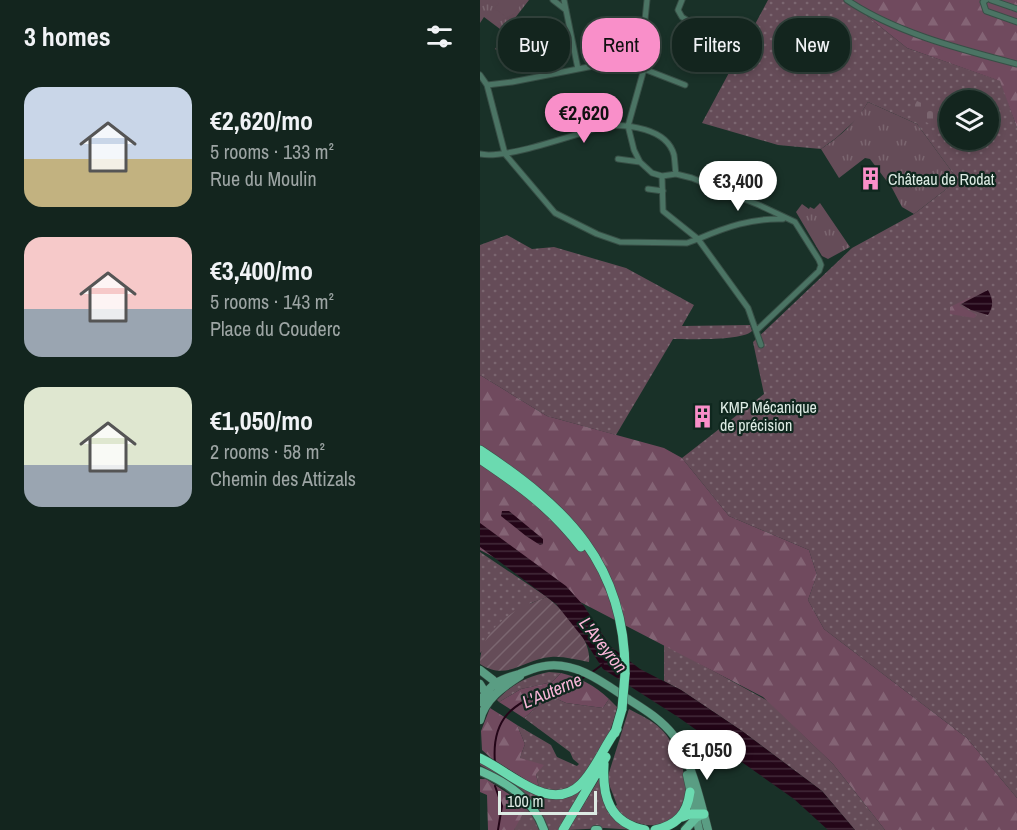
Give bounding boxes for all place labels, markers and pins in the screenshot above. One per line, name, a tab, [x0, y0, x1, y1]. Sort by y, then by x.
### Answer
pin: €2,620	[535, 93, 633, 144]
pin: €3,400	[689, 161, 787, 212]
building icon: Château de Rodat	[857, 166, 883, 192]
place label: Château de Rodat	[888, 168, 995, 190]
place label: KMP Mécanique de précision	[720, 396, 817, 436]
building icon: KMP Mécanique de précision	[689, 403, 715, 429]
pin: €1,050	[658, 730, 756, 781]

